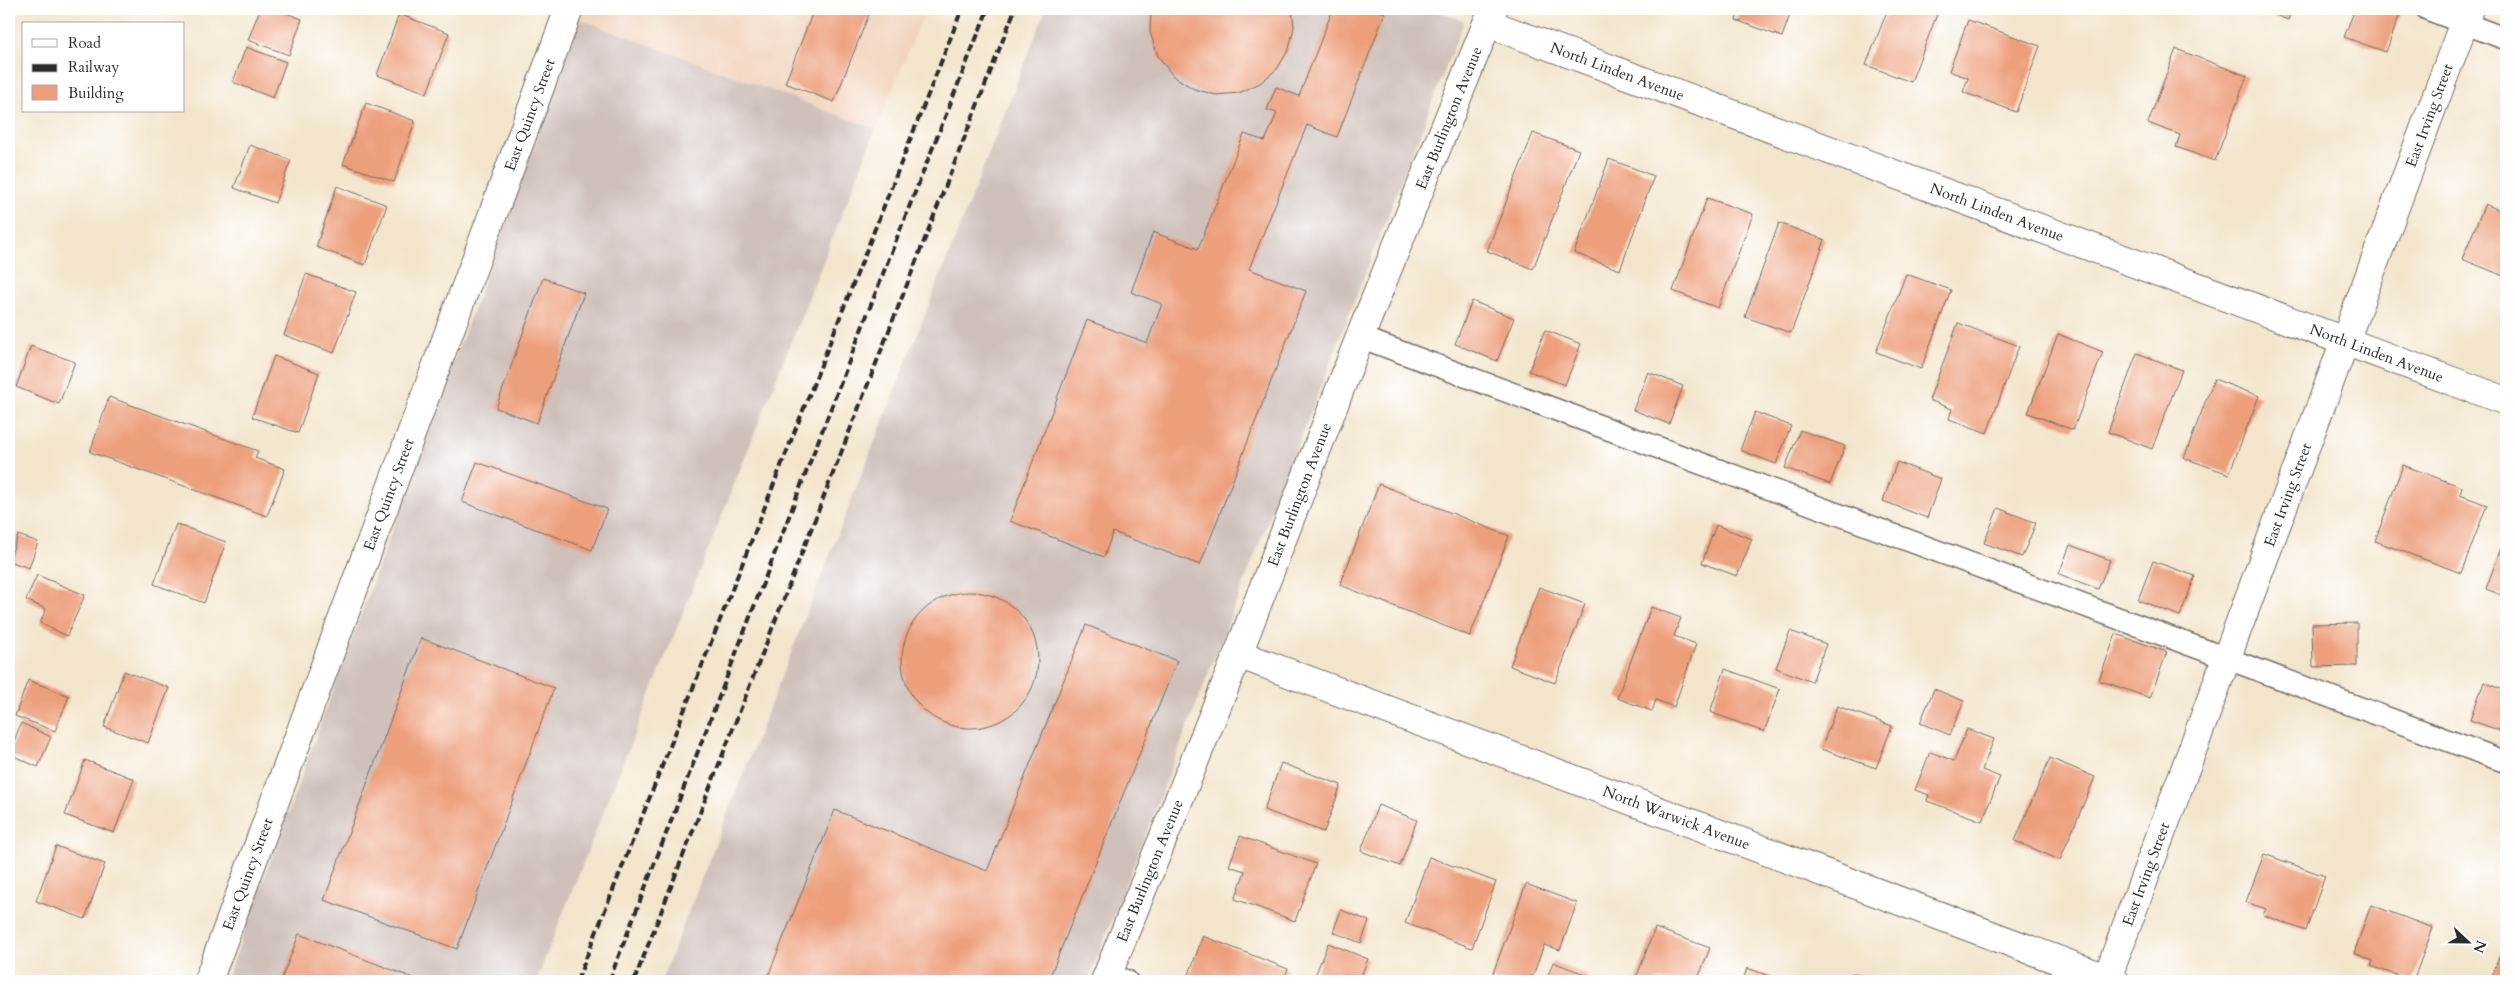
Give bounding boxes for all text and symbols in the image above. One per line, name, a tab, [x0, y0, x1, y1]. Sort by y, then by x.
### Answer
legend	[22, 22, 185, 112]
text: Road	[68, 33, 101, 53]
street label: North Linden Avenue	[1548, 37, 1687, 105]
street label: East Burlington Avenue	[1411, 43, 1487, 192]
street label: East Quincy Street	[500, 56, 560, 174]
text: Railway	[68, 57, 119, 77]
street label: East Irving Street	[2401, 61, 2458, 170]
text: Building	[68, 83, 124, 103]
street label: North Linden Avenue	[1927, 178, 2067, 246]
street label: North Linden Avenue	[2307, 319, 2447, 387]
street label: East Burlington Avenue	[1263, 419, 1336, 569]
street label: East Quincy Street	[359, 435, 419, 553]
street label: East Irving Street	[2259, 440, 2316, 549]
street label: North Warwick Avenue	[1600, 781, 1753, 854]
street label: East Burlington Avenue	[1112, 796, 1188, 945]
street label: East Quincy Street	[218, 815, 278, 933]
street label: East Irving Street	[2117, 819, 2174, 929]
north arrow	[2442, 918, 2492, 968]
text: N	[2469, 937, 2491, 956]

